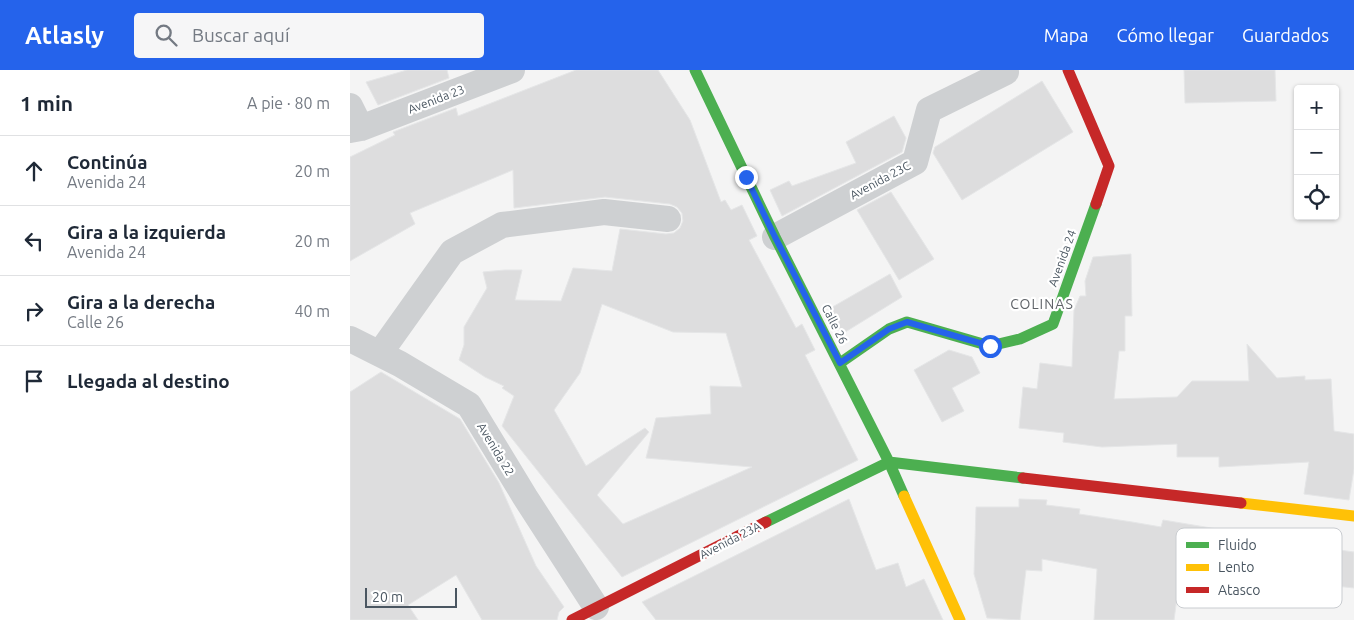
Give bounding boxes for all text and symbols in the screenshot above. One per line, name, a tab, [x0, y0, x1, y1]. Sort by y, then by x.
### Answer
search box	[134, 13, 484, 58]
icon: search	[152, 21, 180, 49]
text: Atlasly	[25, 22, 104, 49]
text: Buscar aquí	[192, 24, 290, 46]
text: Mapa	[1044, 25, 1089, 45]
text: Cómo llegar	[1117, 25, 1214, 45]
text: Guardados	[1242, 25, 1329, 45]
street label: Avenida 23	[406, 82, 466, 116]
map controls	[1294, 85, 1339, 220]
button: +	[1294, 85, 1339, 130]
text: 1 min	[20, 91, 73, 115]
text: A pie · 80 m	[247, 94, 330, 112]
button: −	[1294, 130, 1339, 175]
text: Continúa	[67, 151, 148, 173]
icon: ahead	[20, 157, 48, 185]
street label: Avenida 23C	[848, 158, 913, 201]
text: 20 m	[294, 162, 330, 180]
route end	[735, 166, 758, 189]
text: Avenida 24	[67, 173, 146, 191]
button: locate	[1294, 175, 1339, 220]
text: Gira a la izquierda	[67, 221, 226, 243]
icon: left	[20, 227, 48, 255]
street label: Avenida 24	[1046, 228, 1078, 288]
text: 20 m	[294, 232, 330, 250]
text: Avenida 24	[67, 243, 146, 261]
text: Gira a la derecha	[67, 291, 215, 313]
district label: COLINAS	[1010, 296, 1074, 312]
icon: right	[20, 297, 48, 325]
text: 40 m	[294, 302, 330, 320]
street label: Calle 26	[820, 302, 851, 346]
text: Calle 26	[67, 313, 124, 331]
route start	[979, 335, 1002, 358]
icon: arrive	[20, 367, 48, 395]
text: Llegada al destino	[67, 370, 230, 392]
street label: Avenida 22	[475, 420, 517, 478]
street label: Avenida 23A	[697, 519, 763, 561]
legend	[1176, 528, 1342, 608]
text: Fluido	[1218, 537, 1257, 553]
text: Lento	[1218, 559, 1255, 575]
text: Atasco	[1218, 582, 1261, 598]
scale bar	[365, 585, 458, 608]
text: 20 m	[372, 589, 403, 605]

